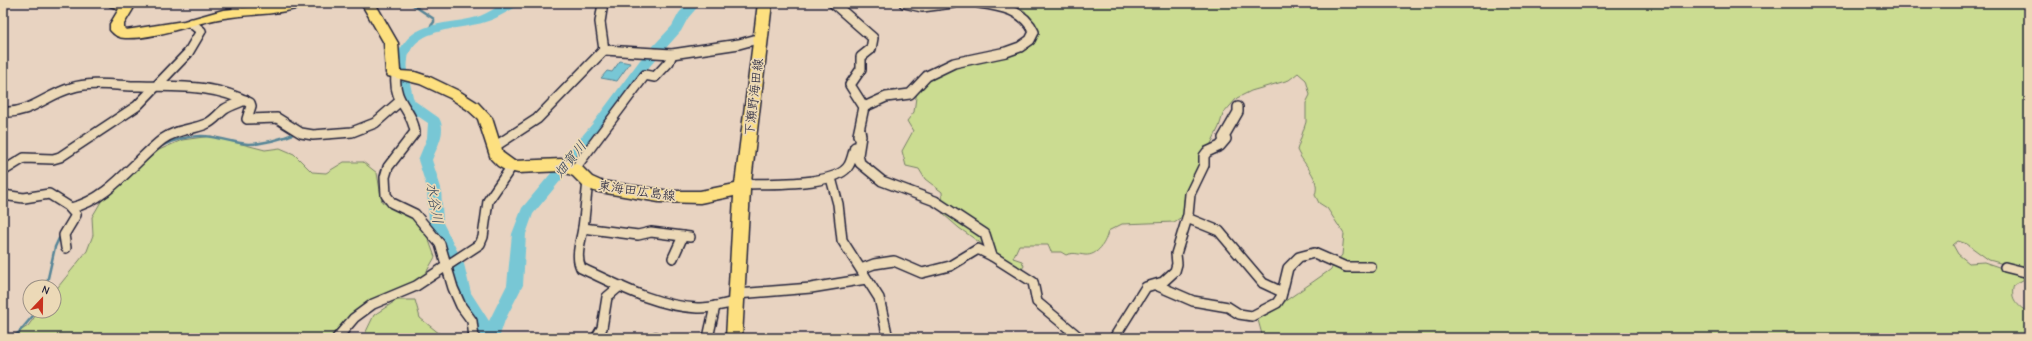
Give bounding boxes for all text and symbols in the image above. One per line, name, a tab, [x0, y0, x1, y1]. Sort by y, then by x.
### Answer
street label: 下瀬野海田線	[741, 56, 766, 137]
water label: 畑賀川	[551, 138, 590, 181]
street label: 東海田広島線	[597, 178, 678, 203]
water label: 水谷川	[422, 181, 447, 225]
north arrow	[22, 279, 62, 319]
text: N	[40, 283, 51, 298]

